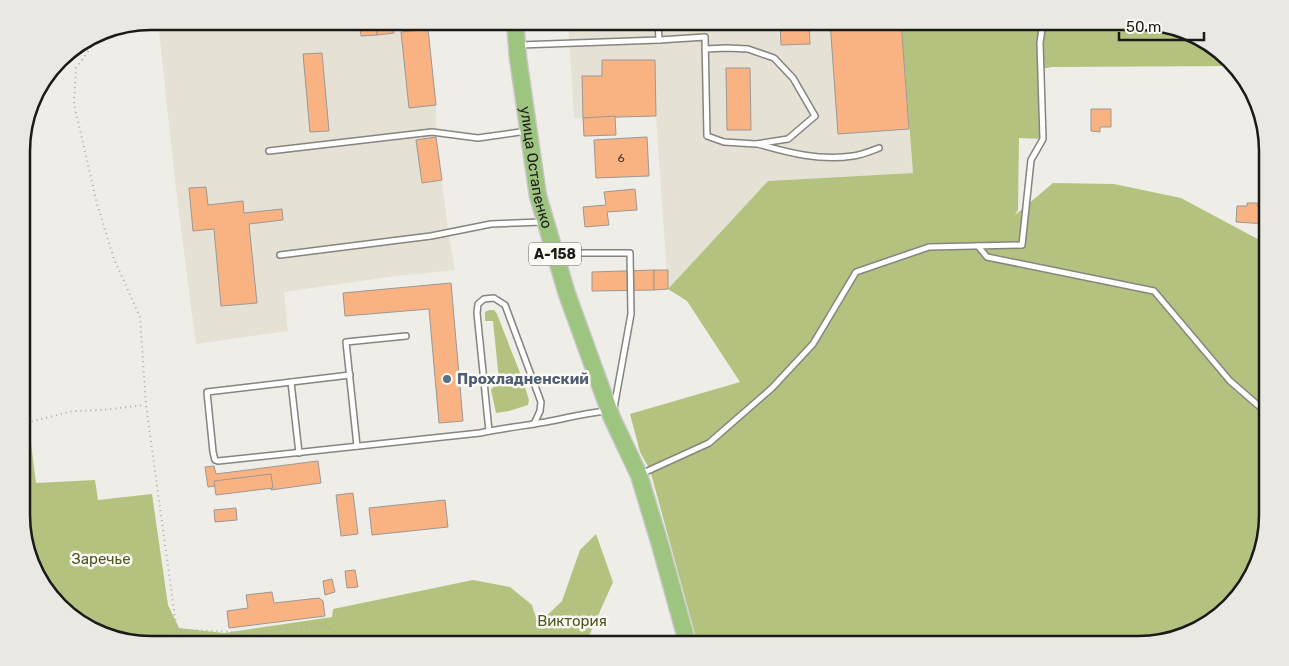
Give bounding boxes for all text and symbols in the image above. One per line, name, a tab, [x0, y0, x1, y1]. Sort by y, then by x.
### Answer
scale bar	[1119, 10, 1204, 42]
text: 50 m	[1126, 18, 1161, 36]
street label: улица Остапенко	[516, 105, 556, 231]
house number: 6	[617, 151, 625, 165]
road number: А-158	[529, 242, 581, 266]
place label: Прохладненский	[457, 370, 589, 388]
marker: Прохладненский	[441, 373, 453, 385]
park label: Заречье	[71, 550, 131, 568]
park label: Виктория	[537, 612, 607, 630]

